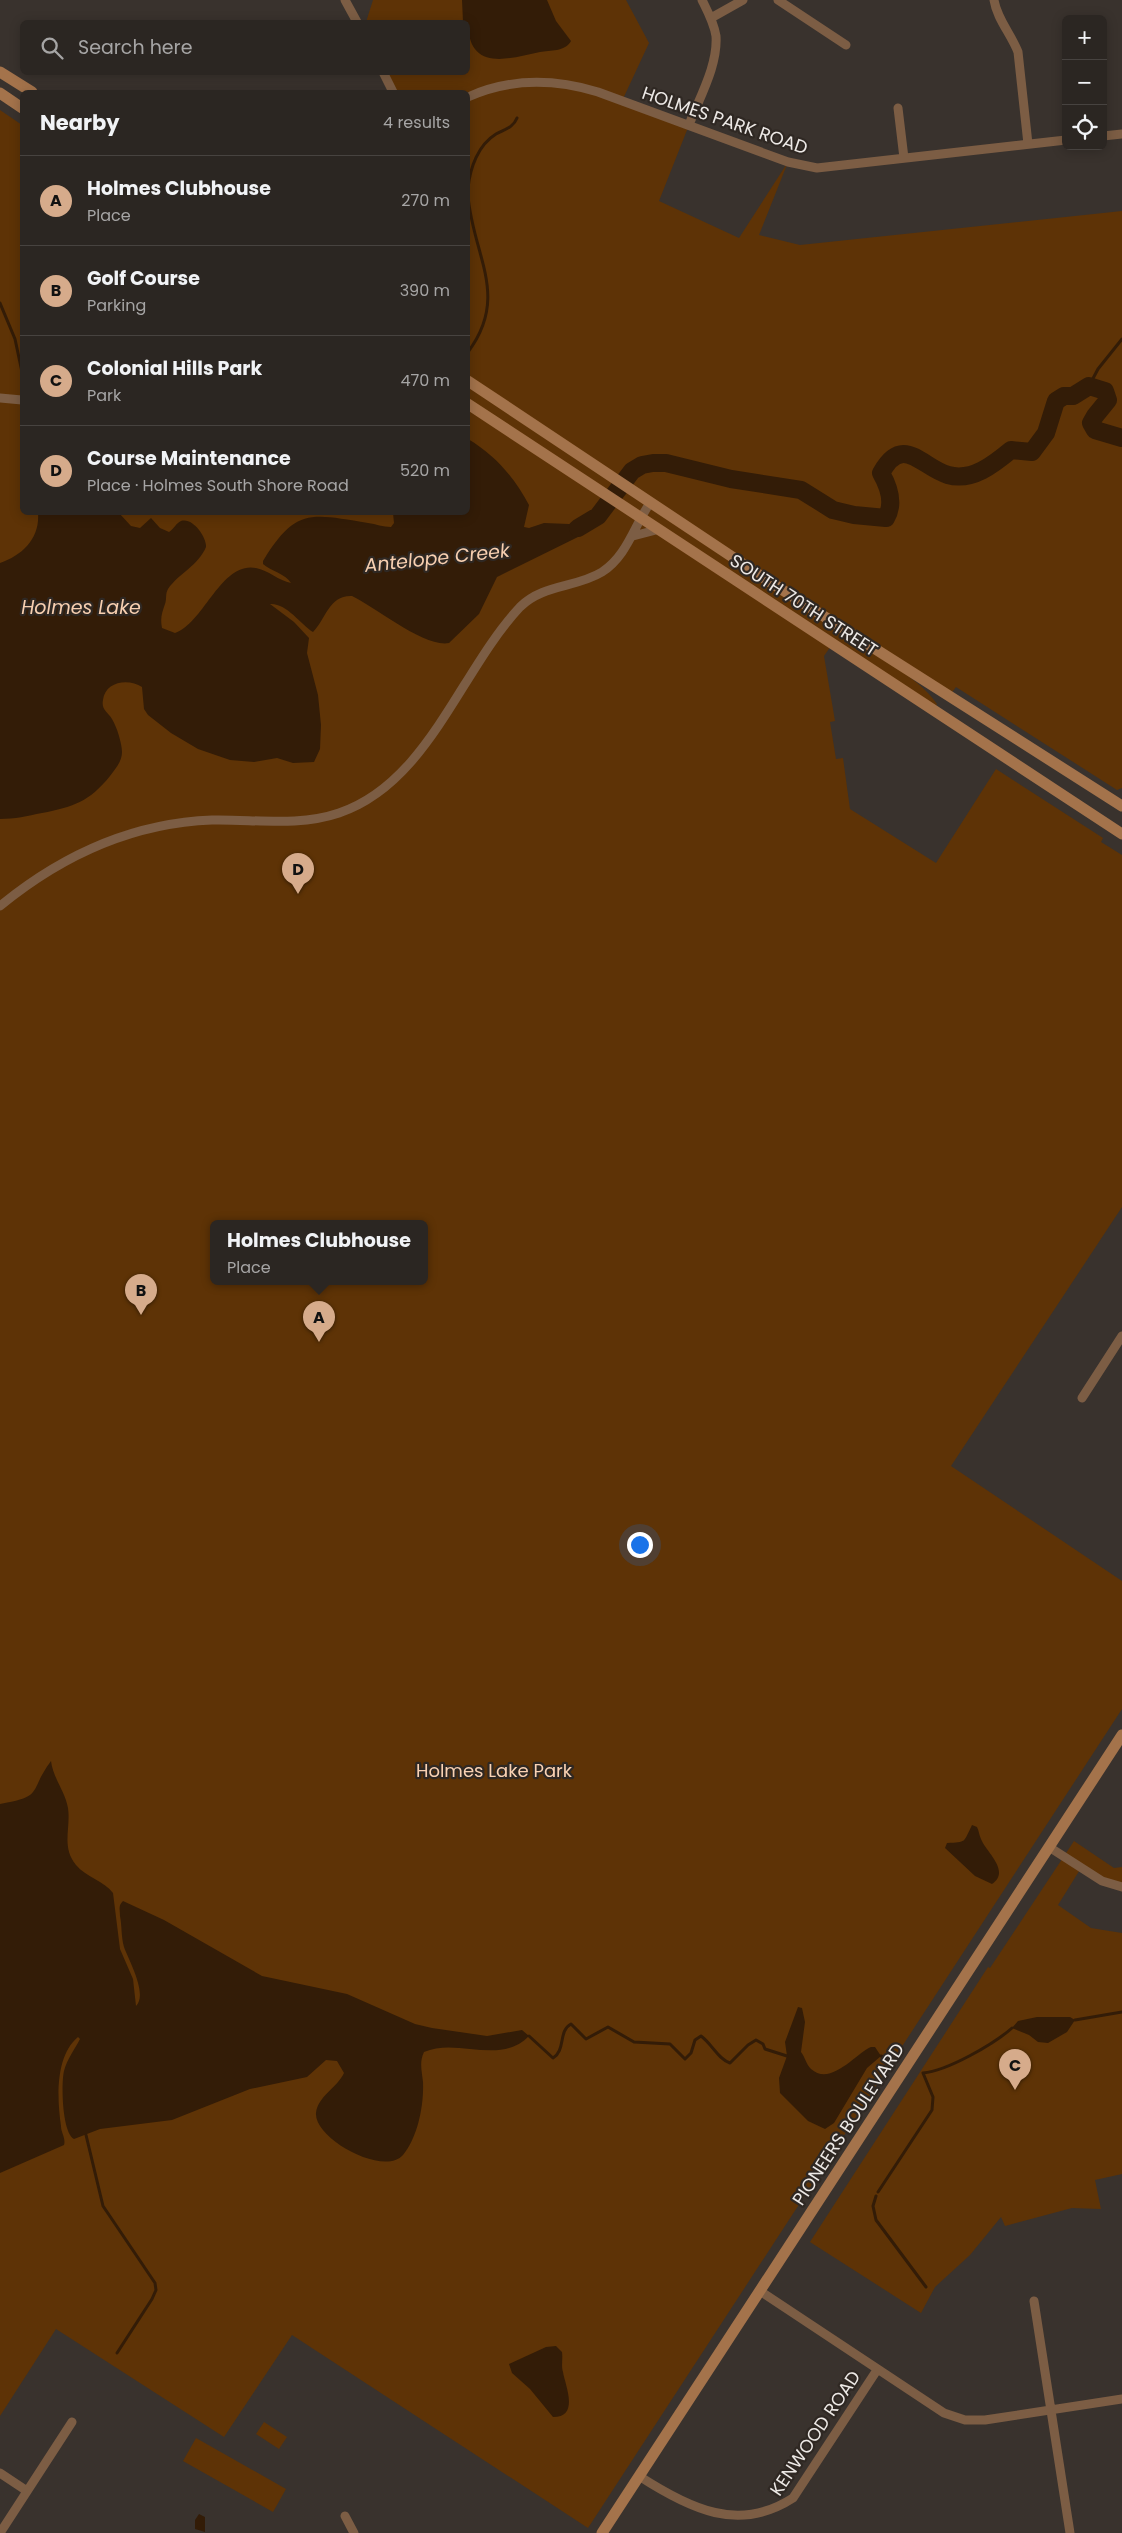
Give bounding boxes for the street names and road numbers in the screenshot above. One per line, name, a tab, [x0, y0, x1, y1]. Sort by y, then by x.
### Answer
street label: HOLMES PARK ROAD	[639, 80, 811, 160]
street label: SOUTH 70TH STREET	[725, 548, 883, 662]
street label: PIONEERS BOULEVARD	[786, 2038, 910, 2210]
street label: KENWOOD ROAD	[764, 2365, 866, 2501]

